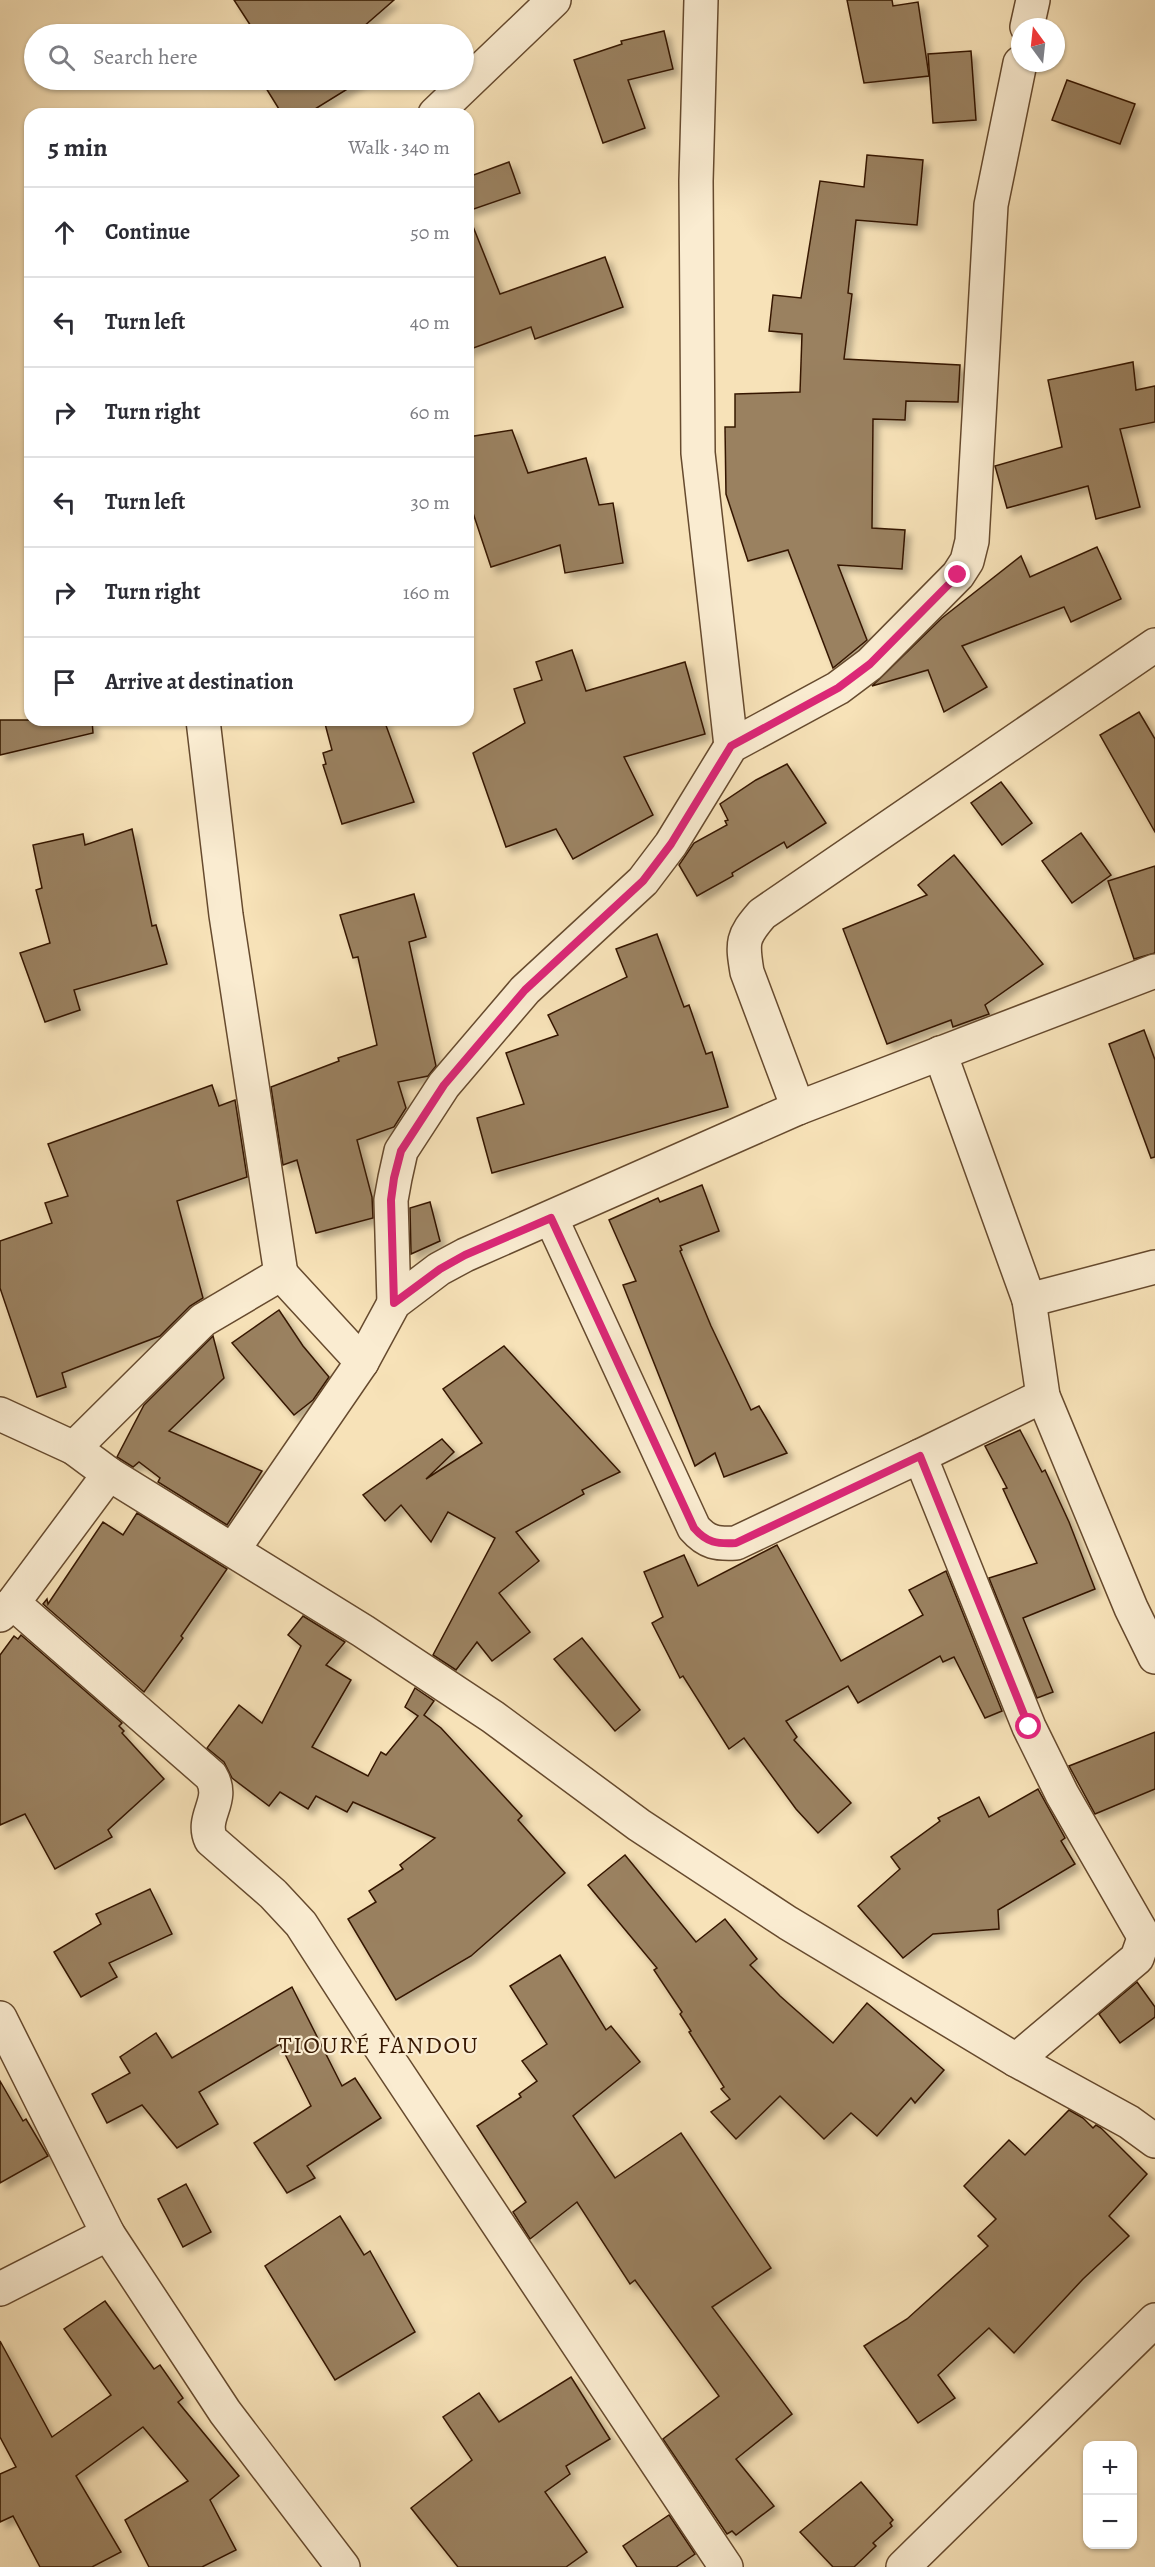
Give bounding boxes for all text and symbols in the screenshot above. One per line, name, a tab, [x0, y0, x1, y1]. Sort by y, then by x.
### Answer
north arrow	[1011, 18, 1065, 72]
search box	[24, 24, 474, 90]
icon: search	[45, 41, 78, 74]
text: Search here	[93, 42, 198, 72]
text: 5 min	[48, 130, 108, 165]
text: Walk · 340 m	[348, 134, 450, 161]
icon: ahead	[48, 216, 81, 249]
text: Continue	[105, 217, 190, 247]
text: 50 m	[410, 219, 450, 246]
icon: left	[48, 306, 81, 339]
text: Turn left	[105, 307, 185, 337]
text: 40 m	[410, 309, 450, 336]
icon: right	[48, 396, 81, 429]
text: Turn right	[105, 397, 201, 427]
text: 60 m	[410, 399, 450, 426]
icon: left	[48, 486, 81, 519]
text: Turn left	[105, 487, 185, 517]
text: 30 m	[410, 489, 450, 516]
route end	[944, 561, 970, 587]
icon: right	[48, 576, 81, 609]
text: Turn right	[105, 577, 201, 607]
text: 160 m	[403, 579, 450, 606]
icon: arrive	[48, 666, 81, 699]
text: Arrive at destination	[105, 667, 294, 697]
route start	[1015, 1713, 1041, 1739]
district label: TIOURÉ FANDOU	[279, 2029, 479, 2061]
map controls	[1083, 2441, 1137, 2549]
button: +	[1083, 2441, 1137, 2495]
button: −	[1083, 2495, 1137, 2549]

